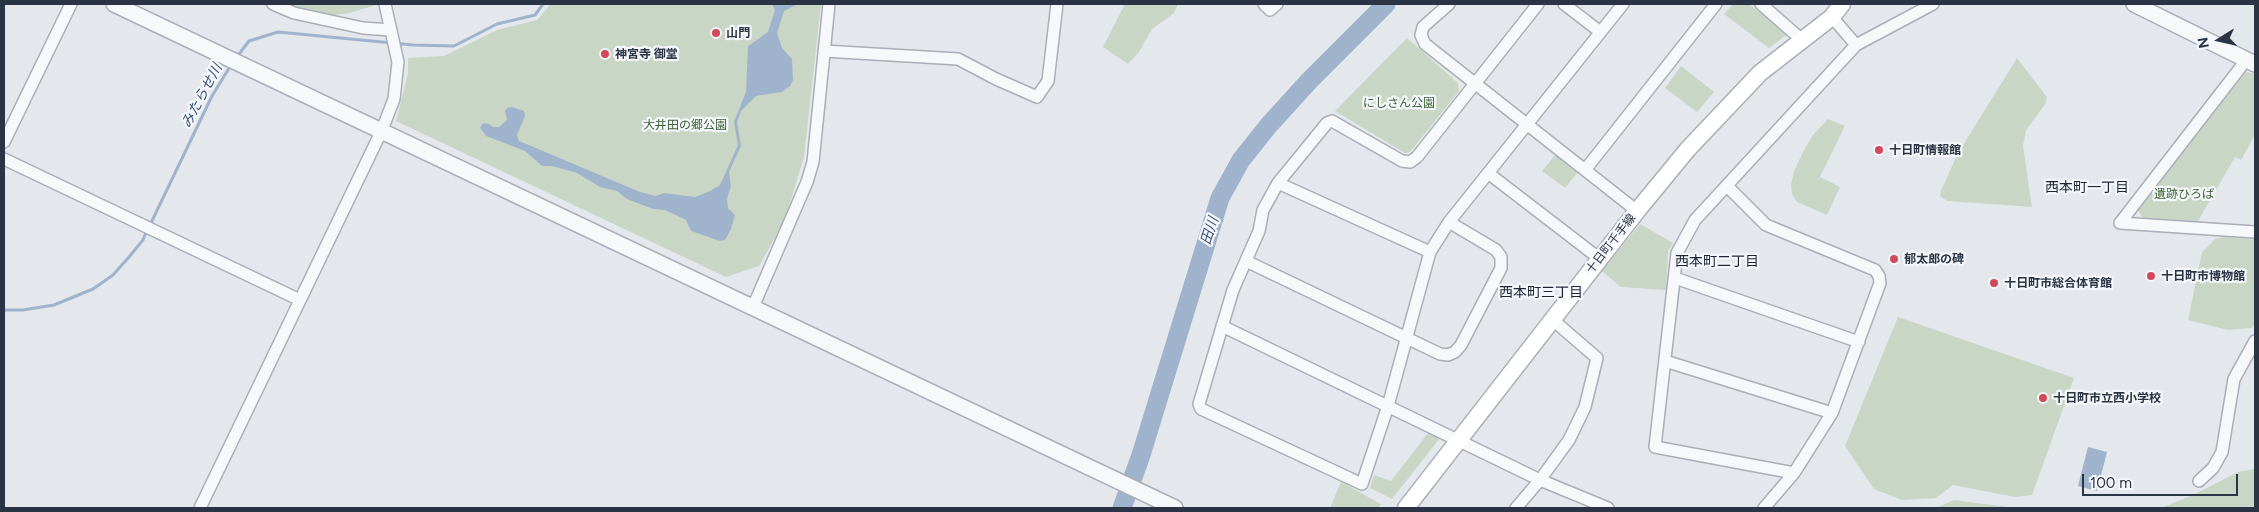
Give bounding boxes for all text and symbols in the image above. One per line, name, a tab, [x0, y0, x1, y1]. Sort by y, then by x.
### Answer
north arrow	[2194, 15, 2244, 65]
place label: 山門	[726, 26, 750, 40]
marker: 山門	[710, 27, 722, 39]
text: N	[2194, 36, 2213, 50]
place label: 神宮寺 御堂	[615, 47, 678, 61]
marker: 神宮寺 御堂	[599, 48, 611, 60]
water label: みたらせ川	[178, 61, 226, 131]
park label: にしさん公園	[1363, 96, 1435, 110]
park label: 大井田の郷公園	[643, 118, 727, 132]
place label: 十日町情報館	[1889, 143, 1961, 157]
marker: 十日町情報館	[1873, 144, 1885, 156]
district label: 西本町一丁目	[2045, 180, 2129, 196]
park label: 遺跡ひろば	[2154, 187, 2214, 201]
street label: 十日町千手線	[1583, 211, 1639, 277]
water label: 田川	[1198, 215, 1222, 247]
place label: 郁太郎の碑	[1904, 252, 1964, 266]
marker: 郁太郎の碑	[1888, 253, 1900, 265]
district label: 西本町二丁目	[1675, 254, 1759, 270]
place label: 十日町市博物館	[2161, 269, 2245, 283]
marker: 十日町市博物館	[2145, 270, 2157, 282]
place label: 十日町市総合体育館	[2004, 276, 2112, 290]
marker: 十日町市総合体育館	[1988, 277, 2000, 289]
district label: 西本町三丁目	[1499, 285, 1583, 301]
place label: 十日町市立西小学校	[2053, 391, 2161, 405]
marker: 十日町市立西小学校	[2037, 392, 2049, 404]
scale bar	[2084, 464, 2240, 496]
text: 100 m	[2090, 474, 2132, 492]

